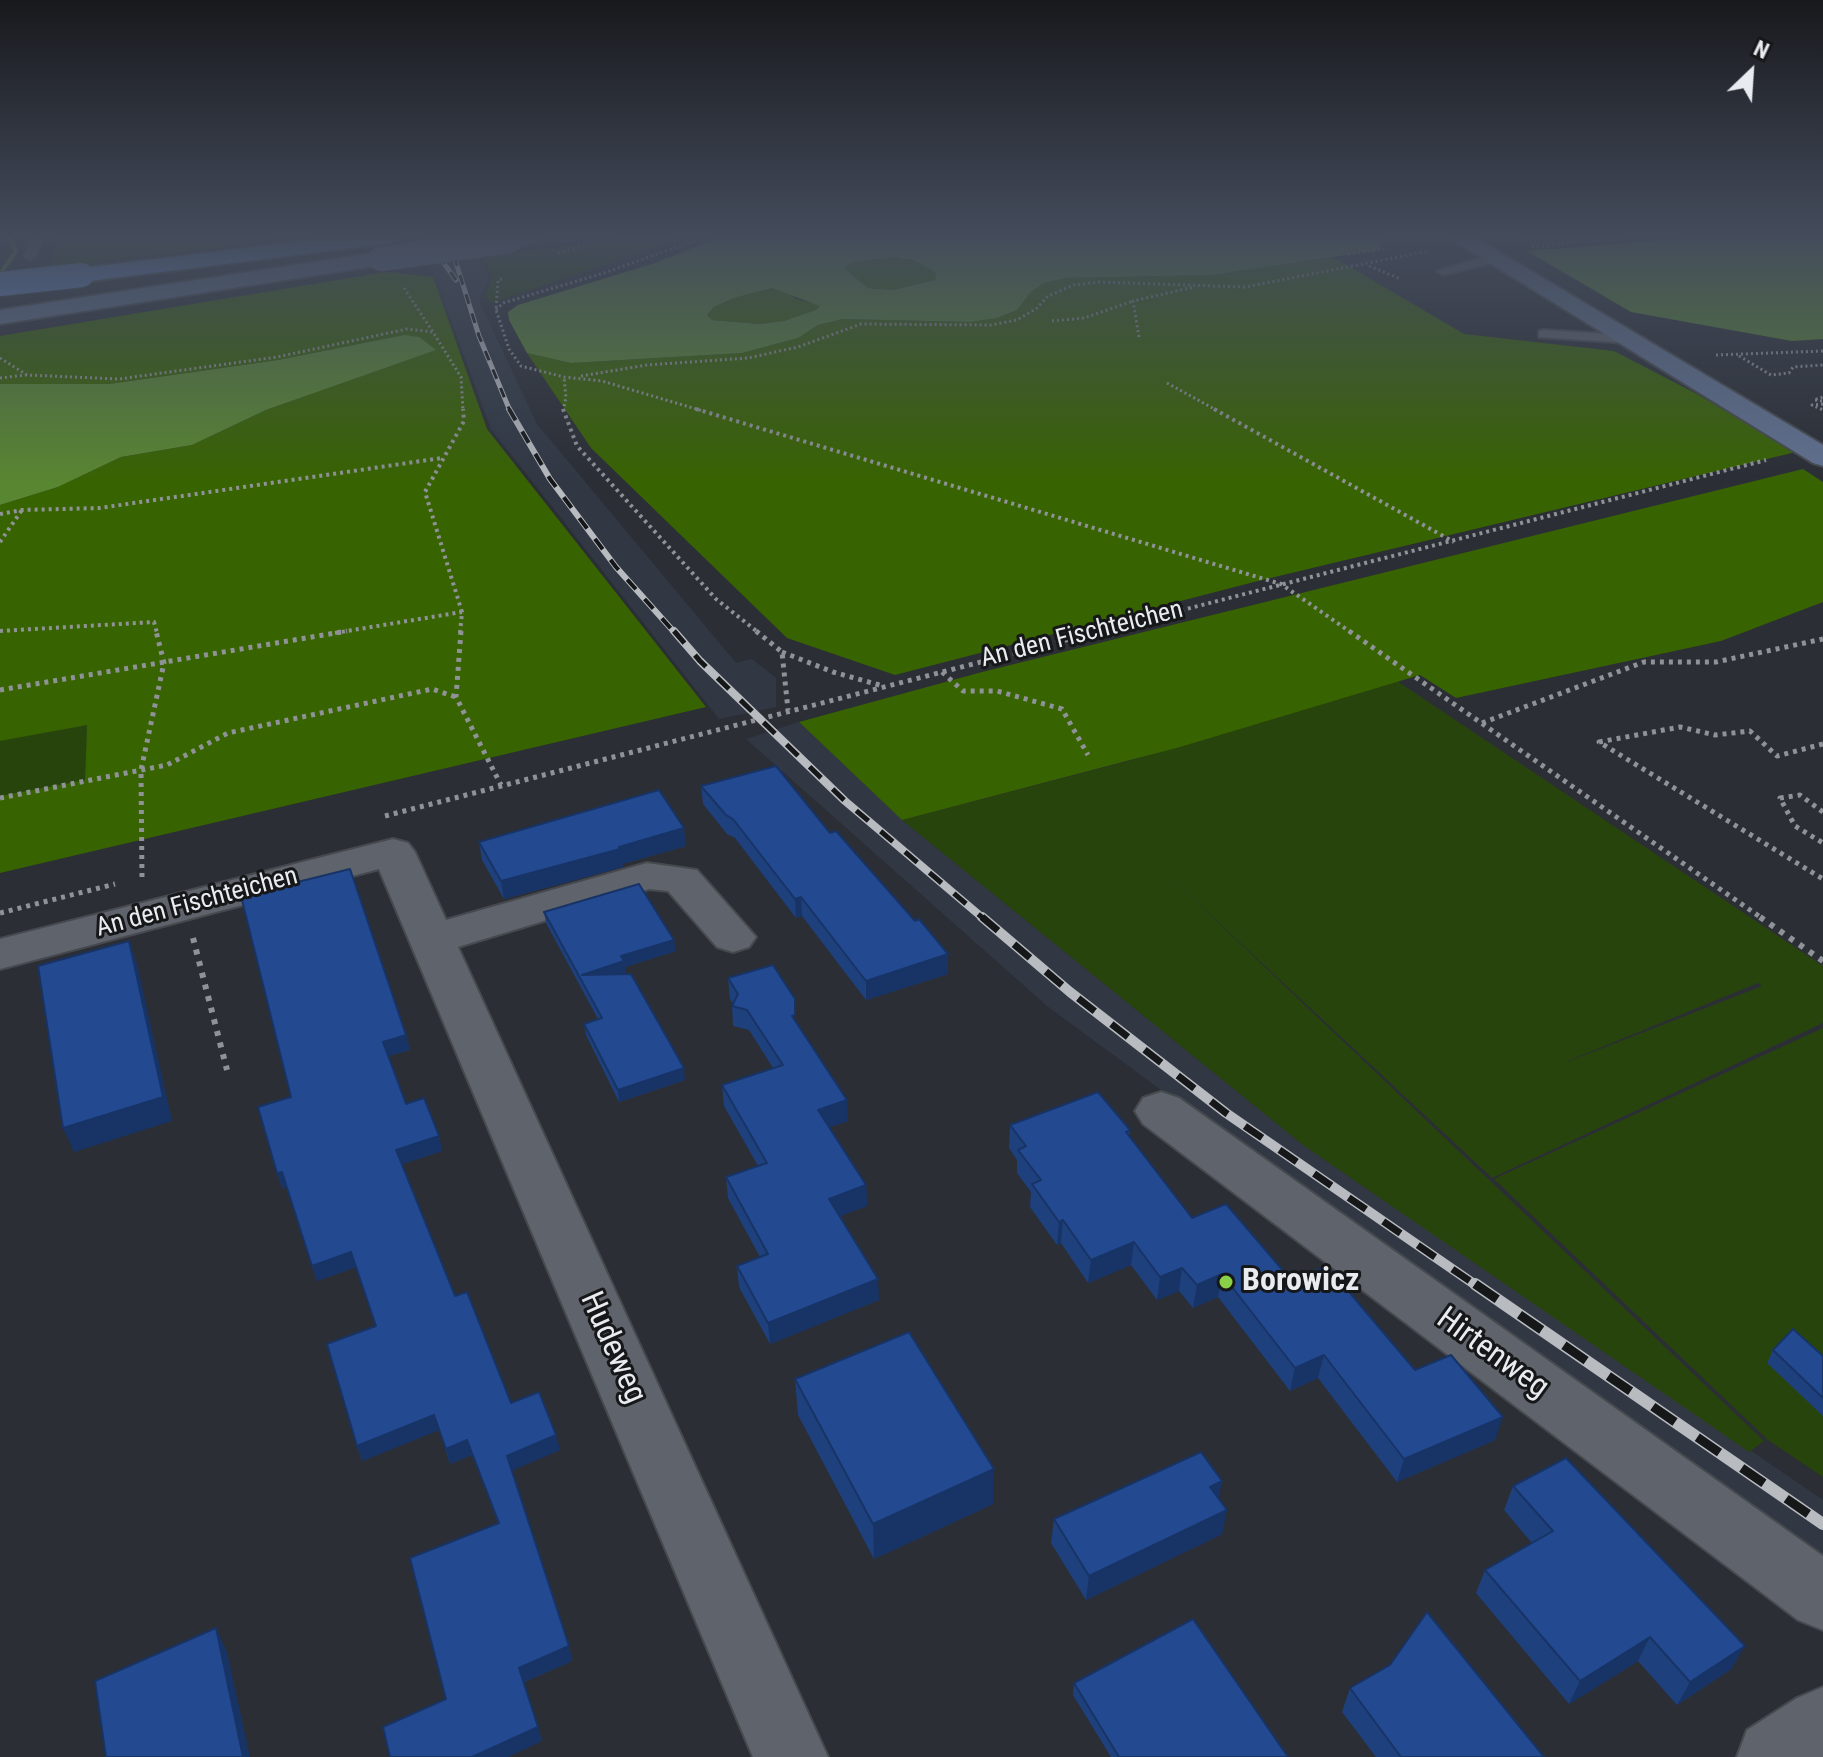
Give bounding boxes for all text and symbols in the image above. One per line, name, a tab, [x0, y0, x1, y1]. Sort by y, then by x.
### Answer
north arrow	[1711, 32, 1791, 112]
text: N	[1750, 36, 1773, 64]
street label: An den Fischteichen	[978, 595, 1186, 675]
street label: An den Fischteichen	[93, 861, 301, 945]
place label: Borowicz	[1242, 1263, 1359, 1301]
marker: Borowicz	[1217, 1273, 1235, 1291]
street label: Hudeweg	[571, 1286, 653, 1410]
street label: Hirtenweg	[1428, 1300, 1556, 1408]

